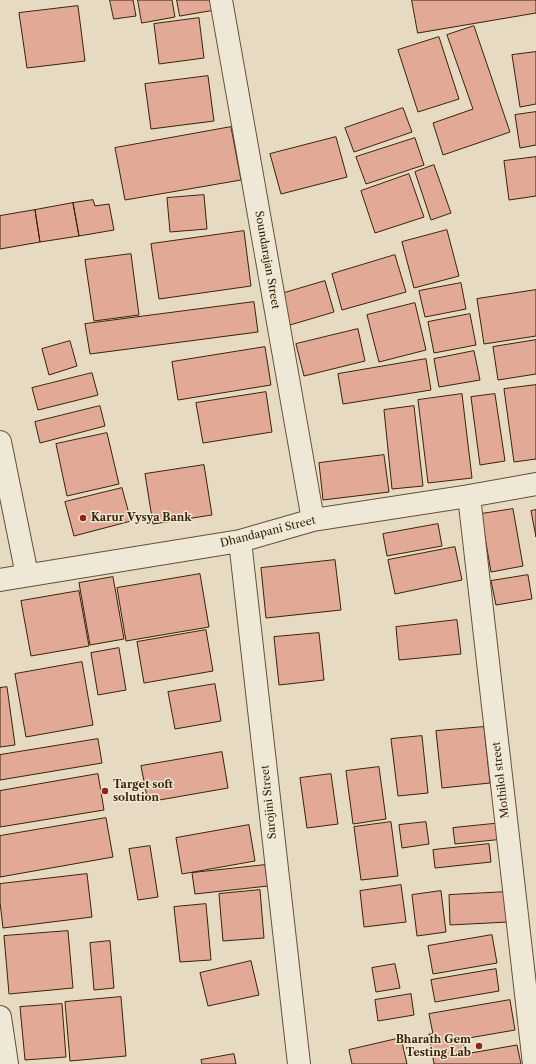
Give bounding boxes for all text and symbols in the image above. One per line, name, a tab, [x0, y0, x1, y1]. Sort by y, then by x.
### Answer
street label: Soundarajan Street	[252, 210, 282, 310]
place label: Karur Vysya Bank	[91, 511, 192, 525]
marker: Karur Vysya Bank	[78, 513, 88, 523]
street label: Dhandapani Street	[219, 514, 317, 550]
street label: Mothilol street	[490, 741, 512, 819]
street label: Sarojini Street	[259, 764, 279, 840]
place label: Target soft solution	[113, 778, 173, 804]
marker: Target soft solution	[100, 786, 110, 796]
place label: Bharath Gem Testing Lab	[396, 1033, 471, 1059]
marker: Bharath Gem Testing Lab	[474, 1041, 484, 1051]

